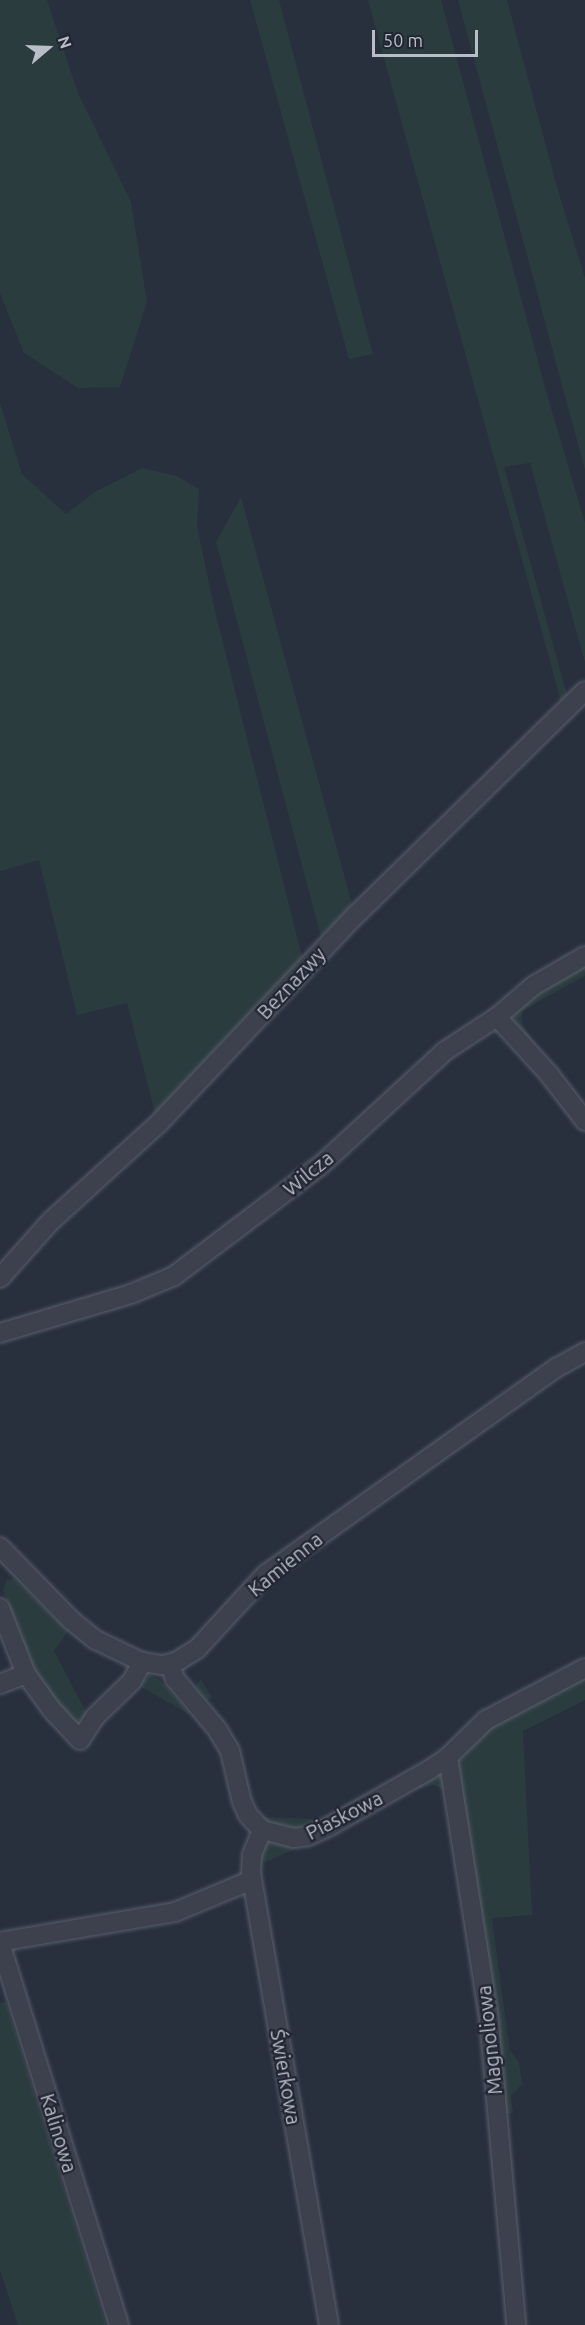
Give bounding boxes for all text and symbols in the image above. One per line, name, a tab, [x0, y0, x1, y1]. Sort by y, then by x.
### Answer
north arrow	[18, 18, 78, 78]
scale bar	[375, 18, 482, 56]
text: 50 m	[383, 30, 423, 50]
text: N	[55, 34, 75, 51]
street label: Beznazwy	[252, 942, 330, 1024]
street label: Wilcza	[278, 1146, 338, 1200]
street label: Kamienna	[243, 1527, 327, 1601]
street label: Piaskowa	[302, 1785, 386, 1845]
street label: Magnoliowa	[471, 1984, 507, 2096]
street label: Świerkowa	[266, 2027, 306, 2127]
street label: Kalinowa	[36, 2091, 82, 2175]

